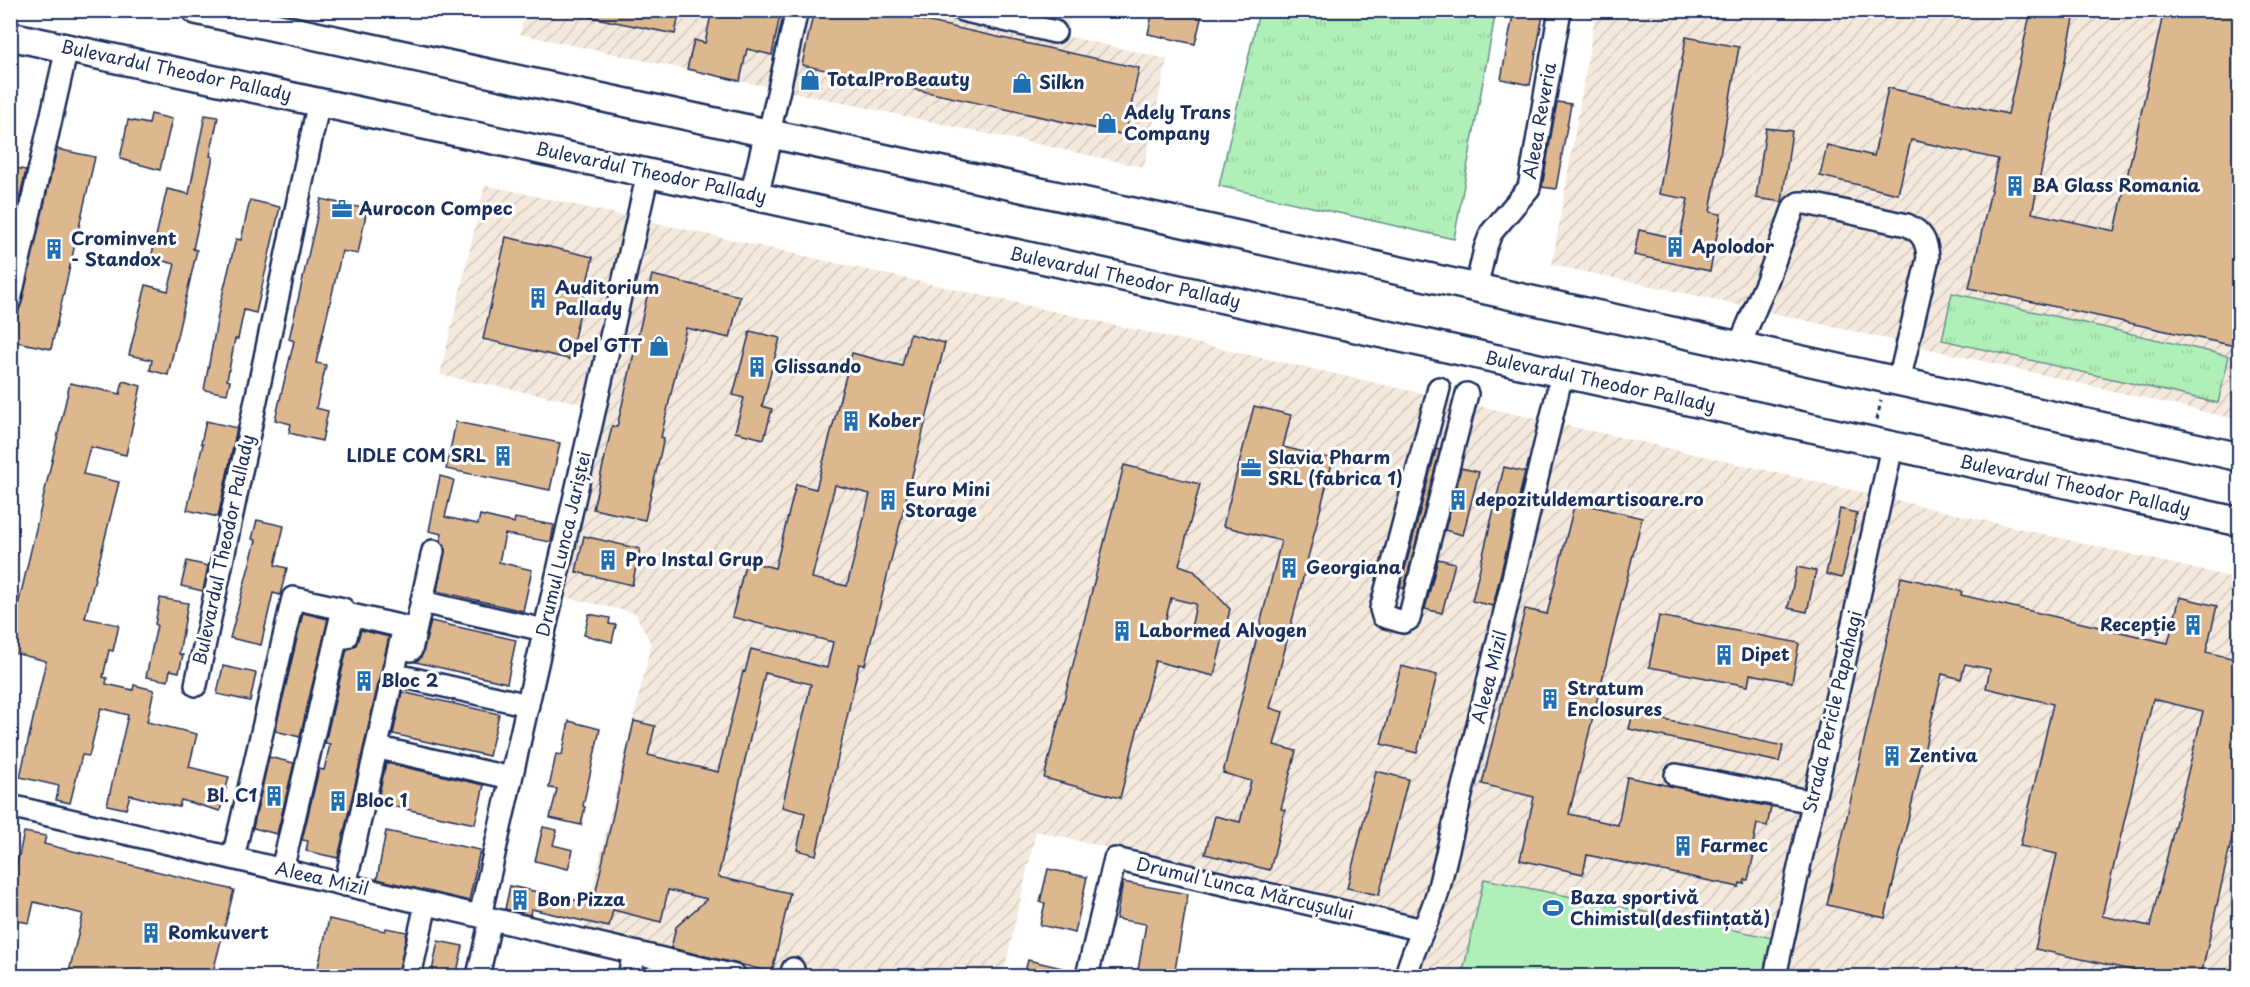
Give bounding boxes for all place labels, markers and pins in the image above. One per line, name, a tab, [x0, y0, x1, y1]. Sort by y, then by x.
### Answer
place label: TotalProBeauty	[827, 65, 970, 92]
shop icon: TotalProBeauty	[798, 68, 822, 92]
place label: Silkn	[1039, 68, 1084, 95]
shop icon: Silkn	[1010, 71, 1034, 95]
place label: Adely Trans Company	[1123, 98, 1231, 146]
shop icon: Adely Trans Company	[1095, 111, 1119, 135]
place label: BA Glass Romania	[2032, 171, 2201, 198]
building icon: BA Glass Romania	[2003, 174, 2027, 198]
place label: Aurocon Compec	[358, 194, 513, 221]
office icon: Aurocon Compec	[330, 197, 354, 221]
place label: Crominvent - Standox	[71, 224, 177, 272]
place label: Apolodor	[1691, 232, 1775, 259]
building icon: Apolodor	[1663, 235, 1687, 259]
building icon: Crominvent - Standox	[42, 237, 66, 261]
place label: Auditorium Pallady	[555, 273, 659, 321]
building icon: Auditorium Pallady	[526, 286, 550, 310]
place label: Opel GTT	[558, 331, 642, 358]
shop icon: Opel GTT	[647, 334, 671, 358]
place label: Glissando	[774, 352, 861, 379]
building icon: Glissando	[745, 355, 769, 379]
place label: Kober	[868, 406, 922, 433]
building icon: Kober	[839, 409, 863, 433]
place label: LIDLE COM SRL	[347, 441, 486, 468]
place label: Slavia Pharm SRL (fabrica 1)	[1268, 443, 1403, 491]
building icon: LIDLE COM SRL	[491, 444, 515, 468]
office icon: Slavia Pharm SRL (fabrica 1)	[1239, 456, 1263, 480]
place label: Euro Mini Storage	[905, 475, 990, 523]
place label: depozituldemartisoare.ro	[1475, 485, 1704, 512]
building icon: Euro Mini Storage	[876, 488, 900, 512]
building icon: depozituldemartisoare.ro	[1446, 488, 1470, 512]
place label: Pro Instal Grup	[625, 545, 764, 572]
building icon: Pro Instal Grup	[596, 548, 620, 572]
place label: Georgiana	[1306, 553, 1402, 580]
building icon: Georgiana	[1277, 556, 1301, 580]
place label: Recepţie	[2100, 610, 2176, 637]
building icon: Recepţie	[2181, 613, 2205, 637]
place label: Labormed Alvogen	[1139, 616, 1307, 643]
building icon: Labormed Alvogen	[1110, 619, 1134, 643]
place label: Dipet	[1741, 640, 1790, 667]
building icon: Dipet	[1712, 643, 1736, 667]
place label: Bloc 2	[381, 666, 439, 693]
building icon: Bloc 2	[352, 669, 376, 693]
place label: Stratum Enclosures	[1567, 674, 1663, 722]
building icon: Stratum Enclosures	[1538, 687, 1562, 711]
place label: Zentiva	[1909, 741, 1978, 768]
building icon: Zentiva	[1880, 744, 1904, 768]
place label: Bl. C1	[206, 781, 257, 808]
building icon: Bl. C1	[262, 784, 286, 808]
place label: Bloc 1	[355, 786, 408, 813]
building icon: Bloc 1	[326, 789, 350, 813]
place label: Farmec	[1700, 831, 1769, 858]
building icon: Farmec	[1671, 834, 1695, 858]
place label: Baza sportivă Chimistul(desființată)	[1570, 883, 1770, 931]
place label: Bon Pizza	[537, 885, 625, 912]
building icon: Bon Pizza	[508, 888, 532, 912]
sports icon: Baza sportivă Chimistul(desființată)	[1541, 896, 1565, 920]
place label: Romkuvert	[168, 918, 269, 945]
building icon: Romkuvert	[139, 921, 163, 945]

